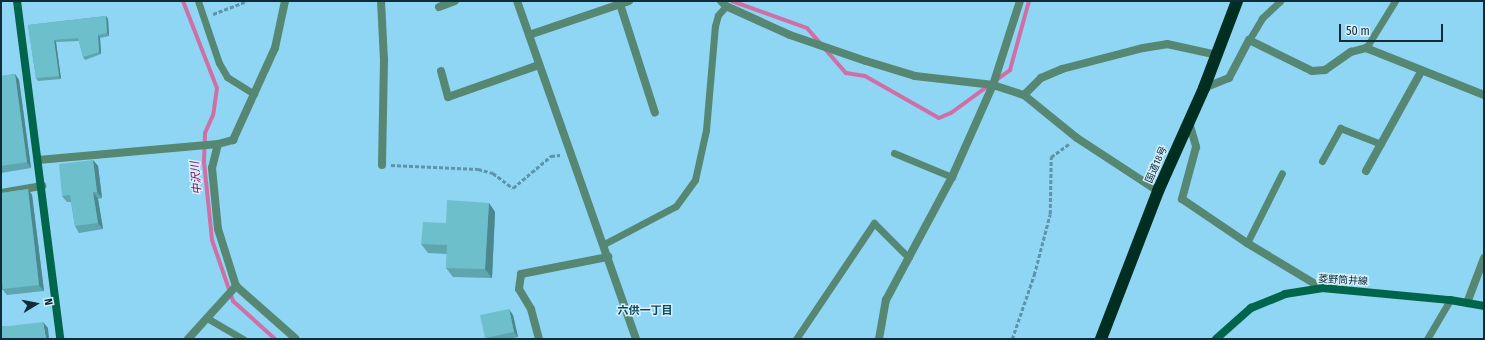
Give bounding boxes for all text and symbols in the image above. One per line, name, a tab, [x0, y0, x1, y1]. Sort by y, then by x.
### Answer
scale bar	[1341, 16, 1445, 42]
text: 50 m	[1346, 24, 1370, 38]
street label: 国道18号	[1144, 145, 1170, 185]
water label: 中沢川	[189, 161, 205, 195]
street label: 菱野筒井線	[1318, 274, 1368, 288]
north arrow	[16, 284, 56, 324]
text: N	[41, 297, 55, 306]
district label: 六供一丁目	[618, 304, 672, 318]

